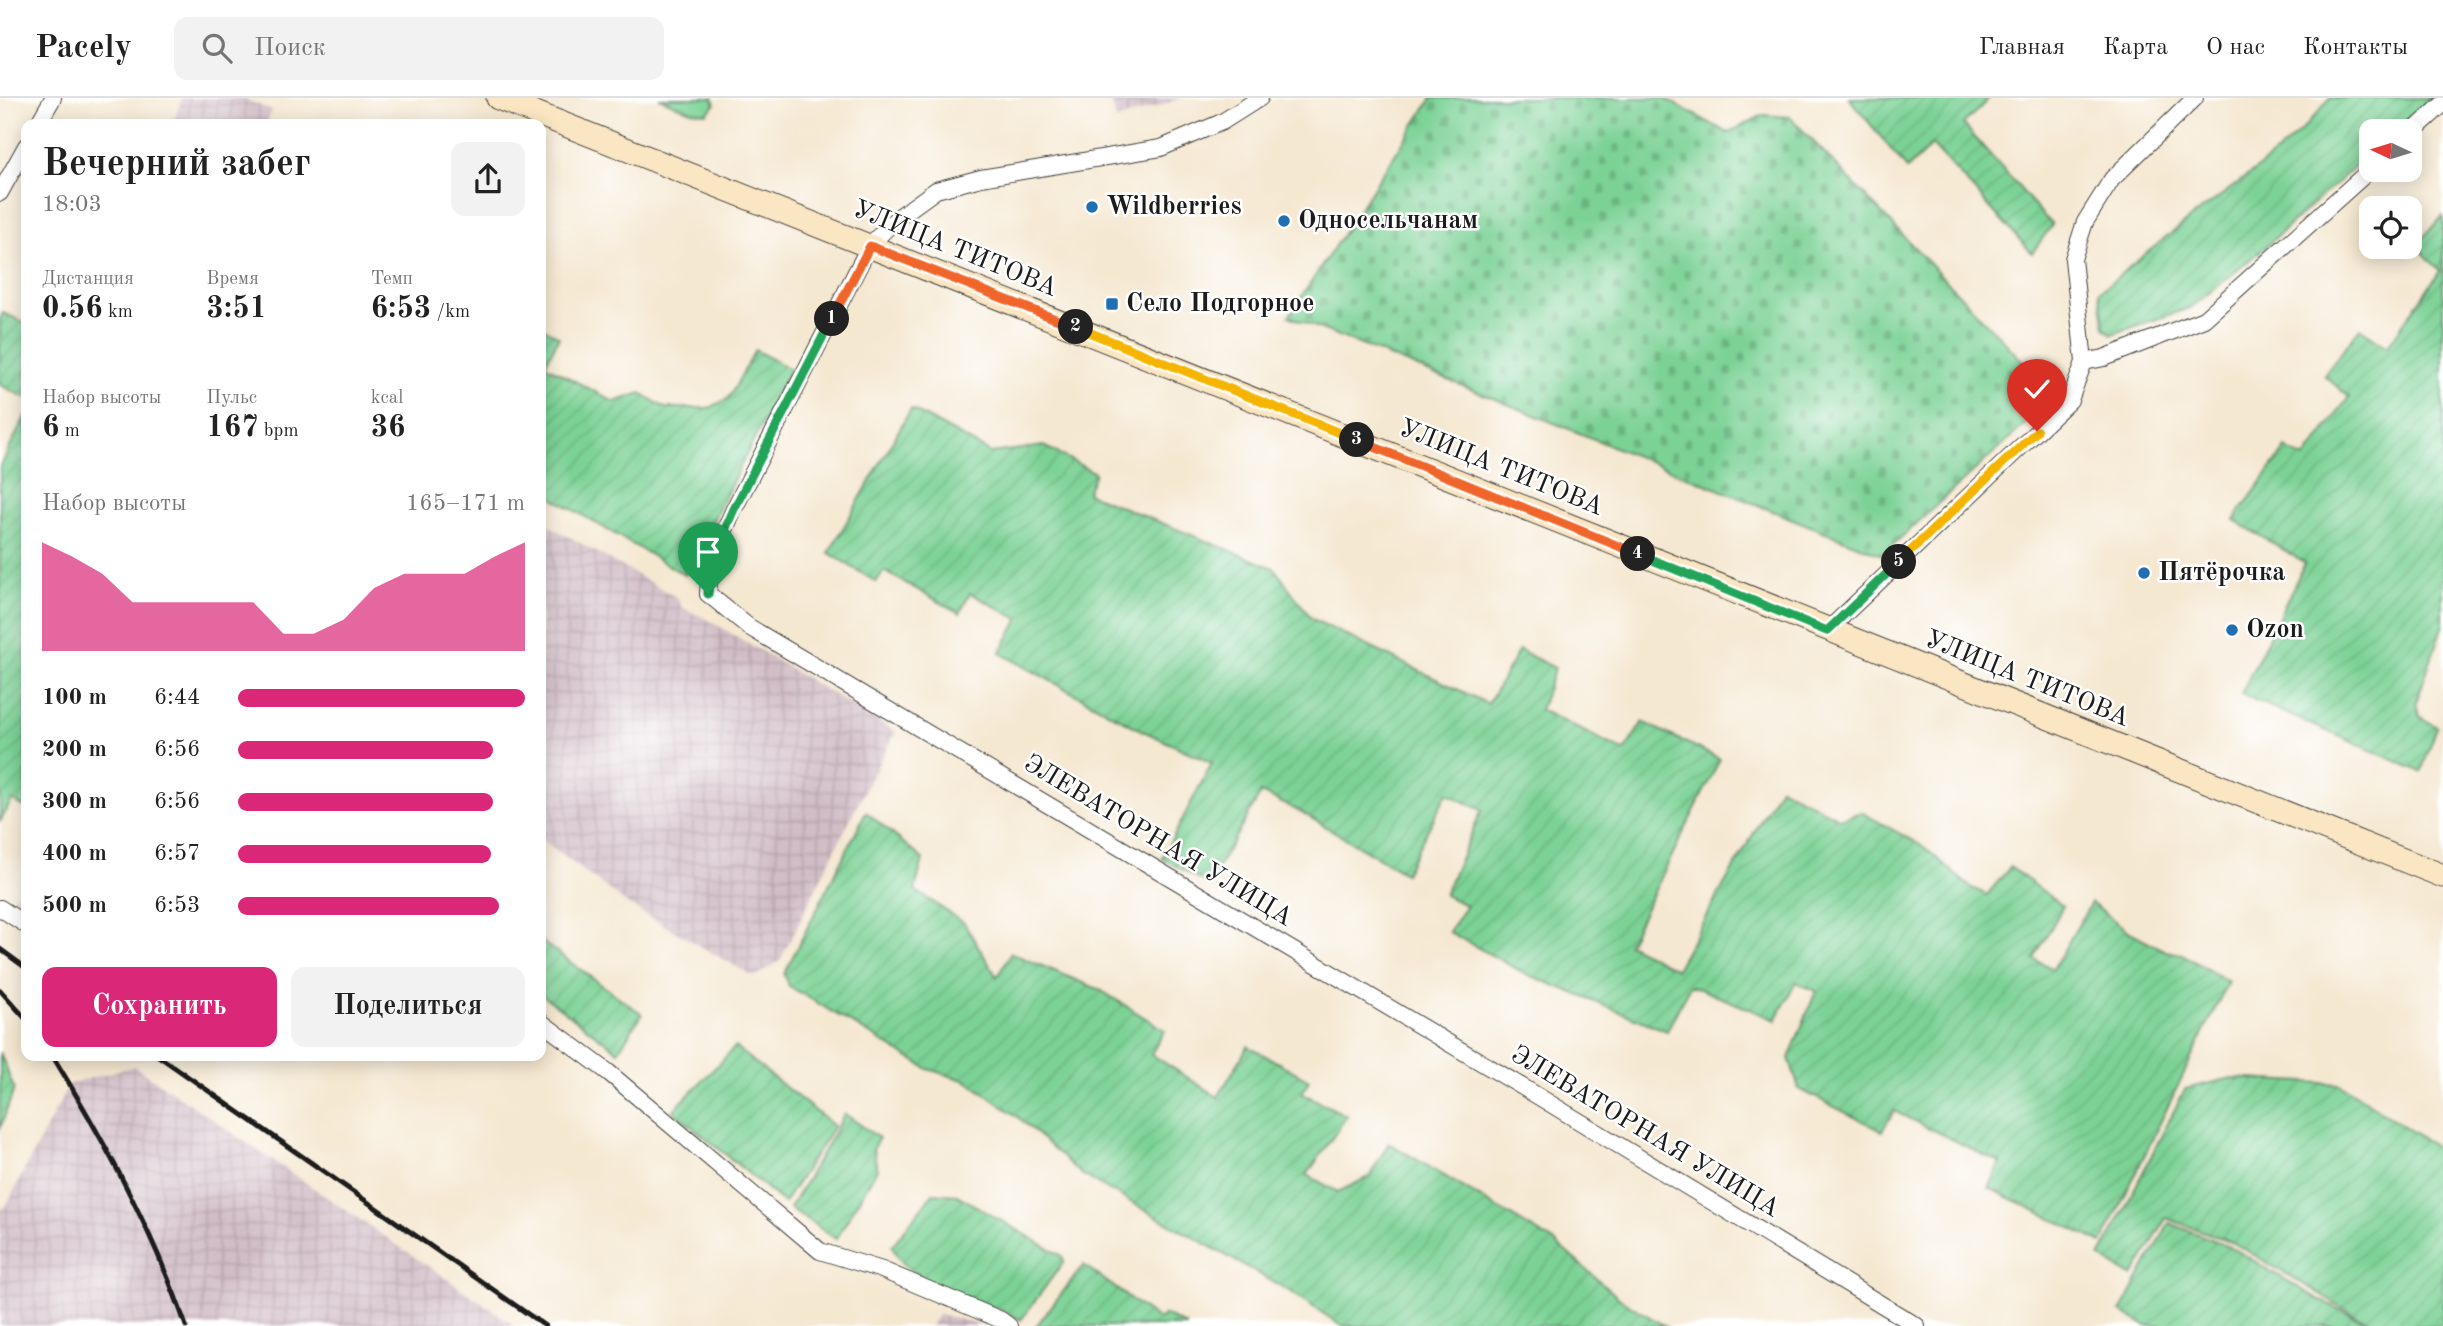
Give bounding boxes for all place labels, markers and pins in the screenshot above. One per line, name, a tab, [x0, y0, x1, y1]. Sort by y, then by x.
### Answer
place label: Wildberries	[1106, 194, 1242, 220]
marker: Wildberries	[1084, 199, 1100, 215]
place label: Односельчанам	[1298, 208, 1478, 234]
marker: Односельчанам	[1276, 213, 1292, 229]
place label: Село Подгорное	[1126, 291, 1315, 317]
marker: Село Подгорное	[1104, 296, 1120, 312]
pin: 1	[814, 302, 850, 336]
pin: 2	[1058, 310, 1094, 344]
pin	[2007, 359, 2067, 431]
pin: 3	[1340, 422, 1374, 458]
pin	[678, 522, 738, 594]
pin: 4	[1620, 536, 1656, 572]
pin: 5	[1882, 545, 1916, 580]
place label: Пятёрочка	[2158, 560, 2286, 586]
marker: Пятёрочка	[2136, 565, 2152, 581]
place label: Ozon	[2246, 617, 2304, 643]
marker: Ozon	[2224, 622, 2240, 638]

